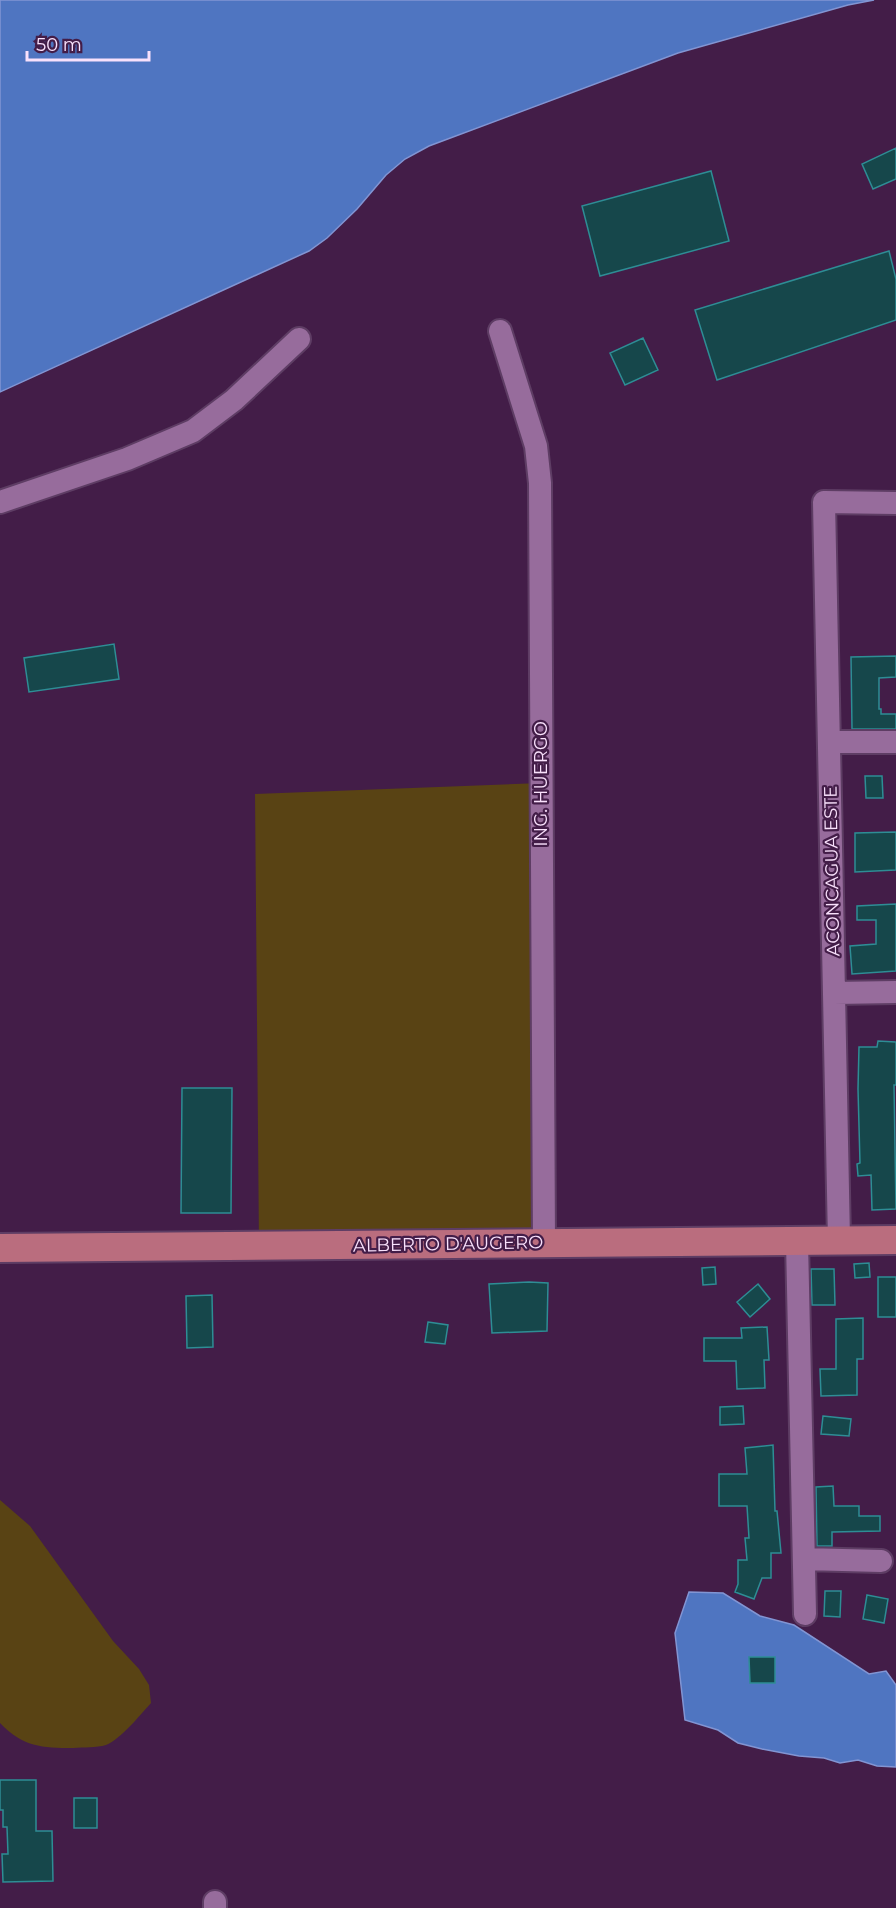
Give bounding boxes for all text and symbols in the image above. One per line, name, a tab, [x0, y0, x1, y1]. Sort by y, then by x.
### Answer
scale bar	[27, 24, 148, 62]
text: 50 m	[36, 34, 82, 56]
street label: ING. HUERGO	[530, 721, 552, 847]
street label: ACONCAGUA ESTE	[820, 786, 844, 956]
street label: ALBERTO D'AUGERO	[353, 1231, 543, 1257]

